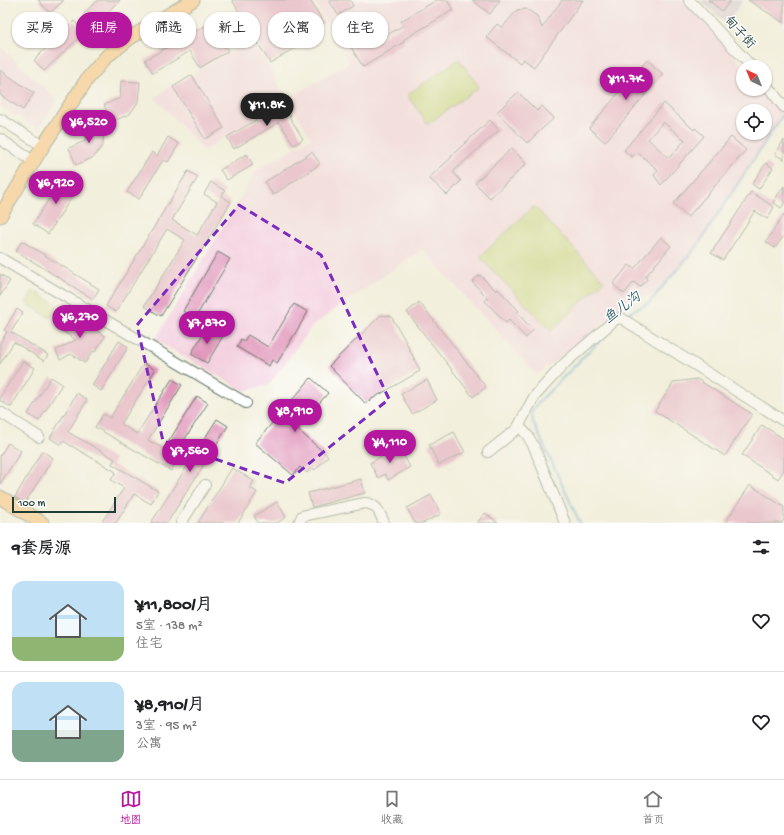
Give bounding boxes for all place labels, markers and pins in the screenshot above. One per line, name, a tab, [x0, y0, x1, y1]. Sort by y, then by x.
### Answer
pin: ¥11.7K	[593, 67, 659, 101]
pin: ¥11.8K	[234, 93, 300, 127]
pin: ¥6,520	[56, 110, 122, 144]
pin: ¥6,920	[23, 171, 89, 205]
pin: ¥6,270	[47, 305, 113, 339]
pin: ¥7,870	[174, 311, 240, 345]
pin: ¥8,910	[262, 399, 328, 433]
pin: ¥4,110	[357, 430, 423, 464]
pin: ¥7,560	[157, 439, 223, 473]

